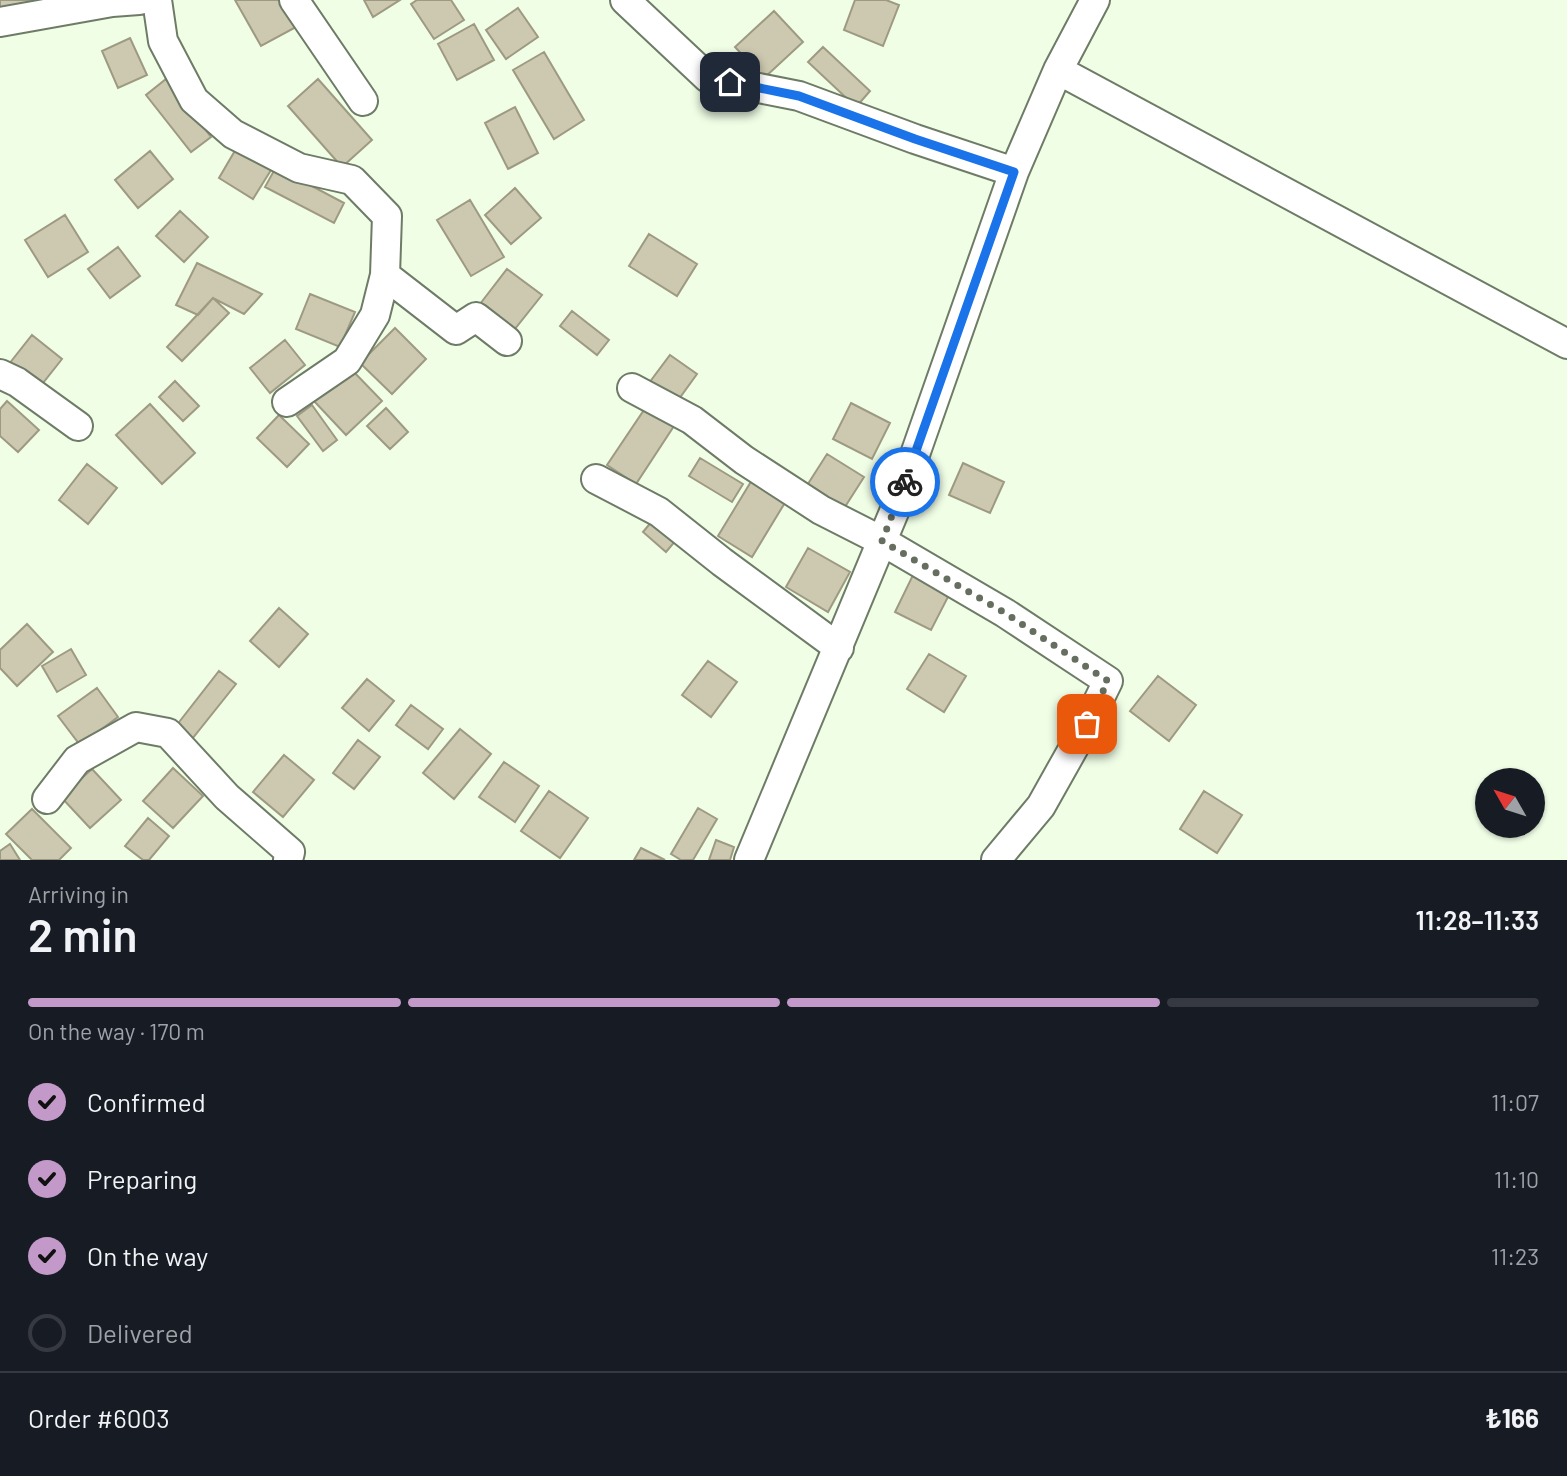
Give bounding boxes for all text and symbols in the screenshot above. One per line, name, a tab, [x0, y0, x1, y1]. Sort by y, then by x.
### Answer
pin	[700, 52, 760, 112]
icon: home	[711, 63, 749, 101]
courier	[870, 447, 940, 517]
icon: bike	[886, 463, 924, 501]
pin	[1057, 694, 1117, 754]
icon: bag	[1068, 705, 1106, 743]
north arrow	[1475, 768, 1545, 838]
map controls	[1475, 768, 1545, 838]
text: Arriving in	[28, 880, 129, 908]
text: 11:28–11:33	[1416, 904, 1539, 935]
text: 2 min	[28, 906, 137, 961]
text: On the way · 170 m	[28, 1017, 205, 1045]
icon: check	[28, 1083, 66, 1121]
text: Confirmed	[87, 1086, 206, 1117]
text: 11:07	[1491, 1088, 1539, 1116]
icon: check	[28, 1160, 66, 1198]
text: Preparing	[87, 1163, 197, 1194]
text: 11:10	[1494, 1165, 1539, 1193]
icon: check	[28, 1237, 66, 1275]
text: On the way	[87, 1240, 208, 1271]
text: 11:23	[1491, 1242, 1539, 1270]
text: Delivered	[87, 1317, 193, 1348]
text: Order #6003	[28, 1402, 170, 1433]
text: ₺166	[1485, 1402, 1539, 1433]

